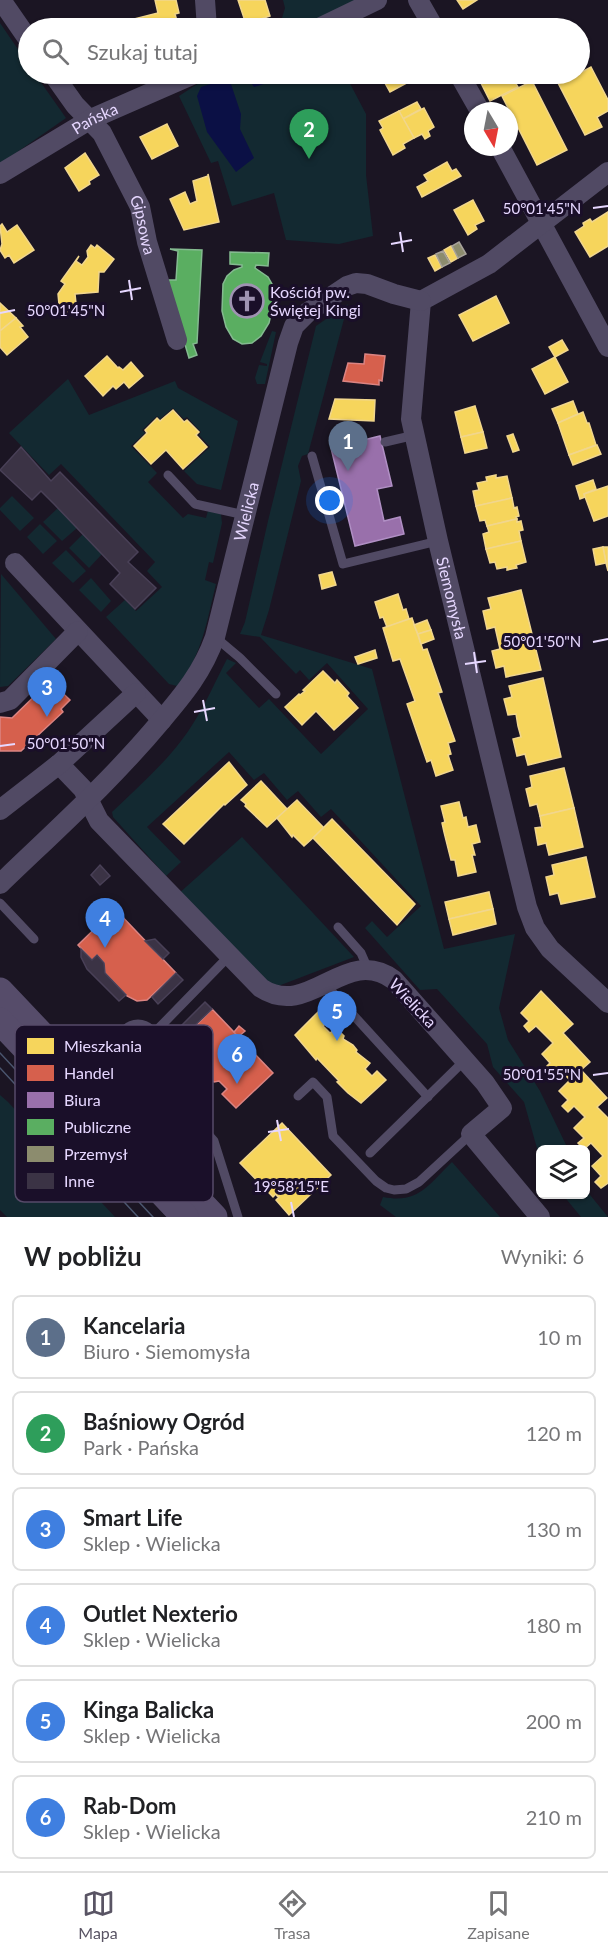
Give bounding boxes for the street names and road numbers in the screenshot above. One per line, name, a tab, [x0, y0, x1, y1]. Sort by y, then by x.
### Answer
street label: Pańska	[68, 99, 121, 138]
street label: Gipsowa	[126, 191, 160, 257]
street label: Wielicka	[229, 480, 262, 543]
street label: Siemomysła	[433, 555, 472, 641]
street label: Wielicka	[386, 974, 441, 1031]

